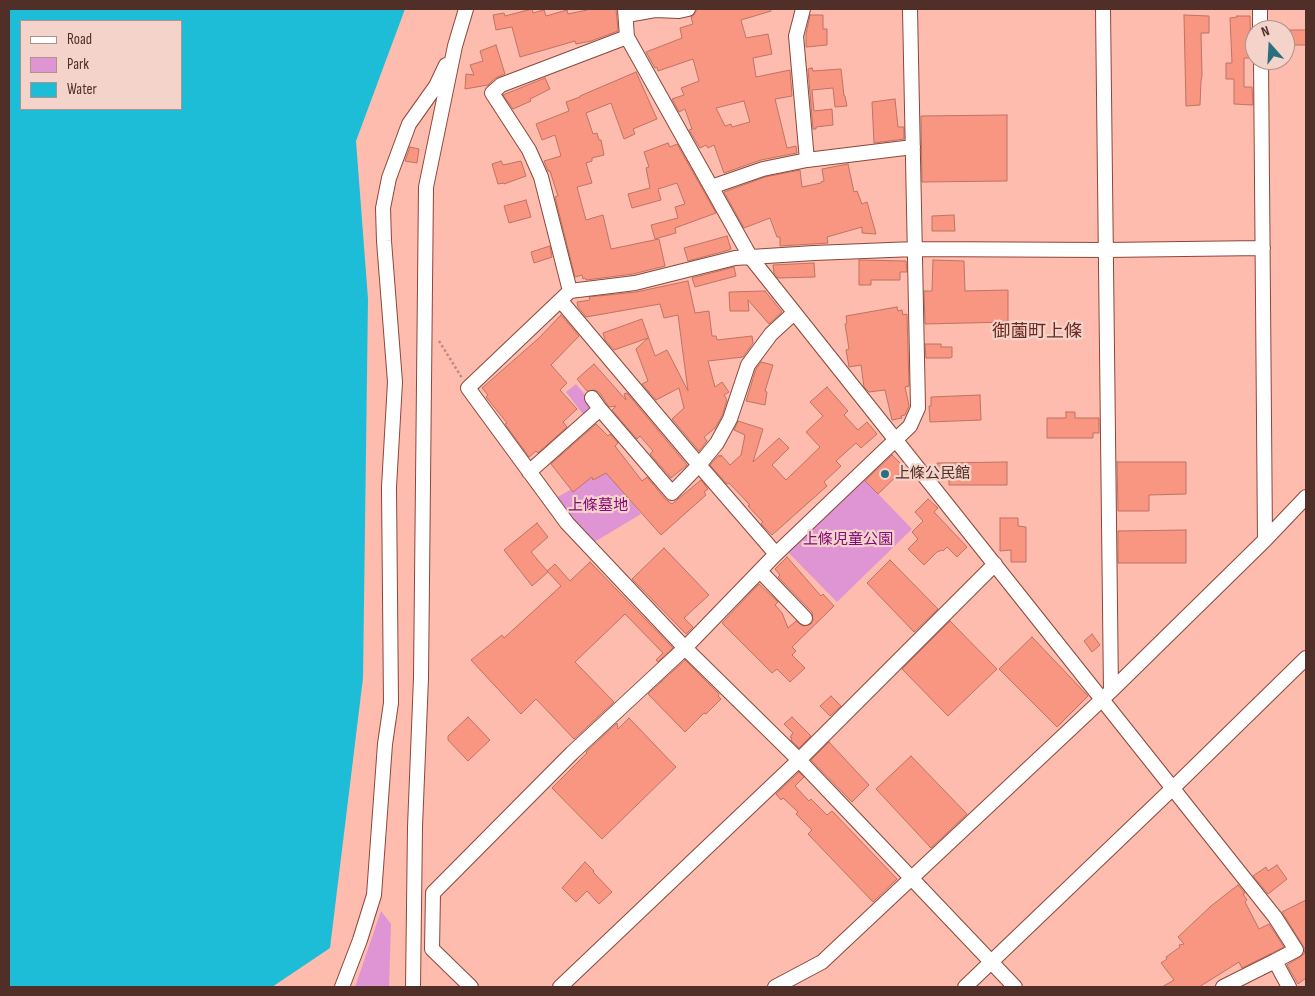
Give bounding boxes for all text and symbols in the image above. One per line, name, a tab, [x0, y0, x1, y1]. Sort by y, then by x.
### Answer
legend	[20, 20, 182, 110]
north arrow	[1245, 20, 1295, 70]
text: N	[1259, 22, 1272, 41]
text: Road	[67, 30, 92, 49]
text: Park	[67, 55, 89, 74]
text: Water	[67, 80, 97, 99]
district label: 御薗町上條	[992, 321, 1082, 343]
place label: 上條公民館	[895, 465, 970, 483]
marker: 上條公民館	[879, 468, 891, 480]
park label: 上條墓地	[568, 497, 628, 515]
park label: 上條児童公園	[803, 531, 893, 549]

